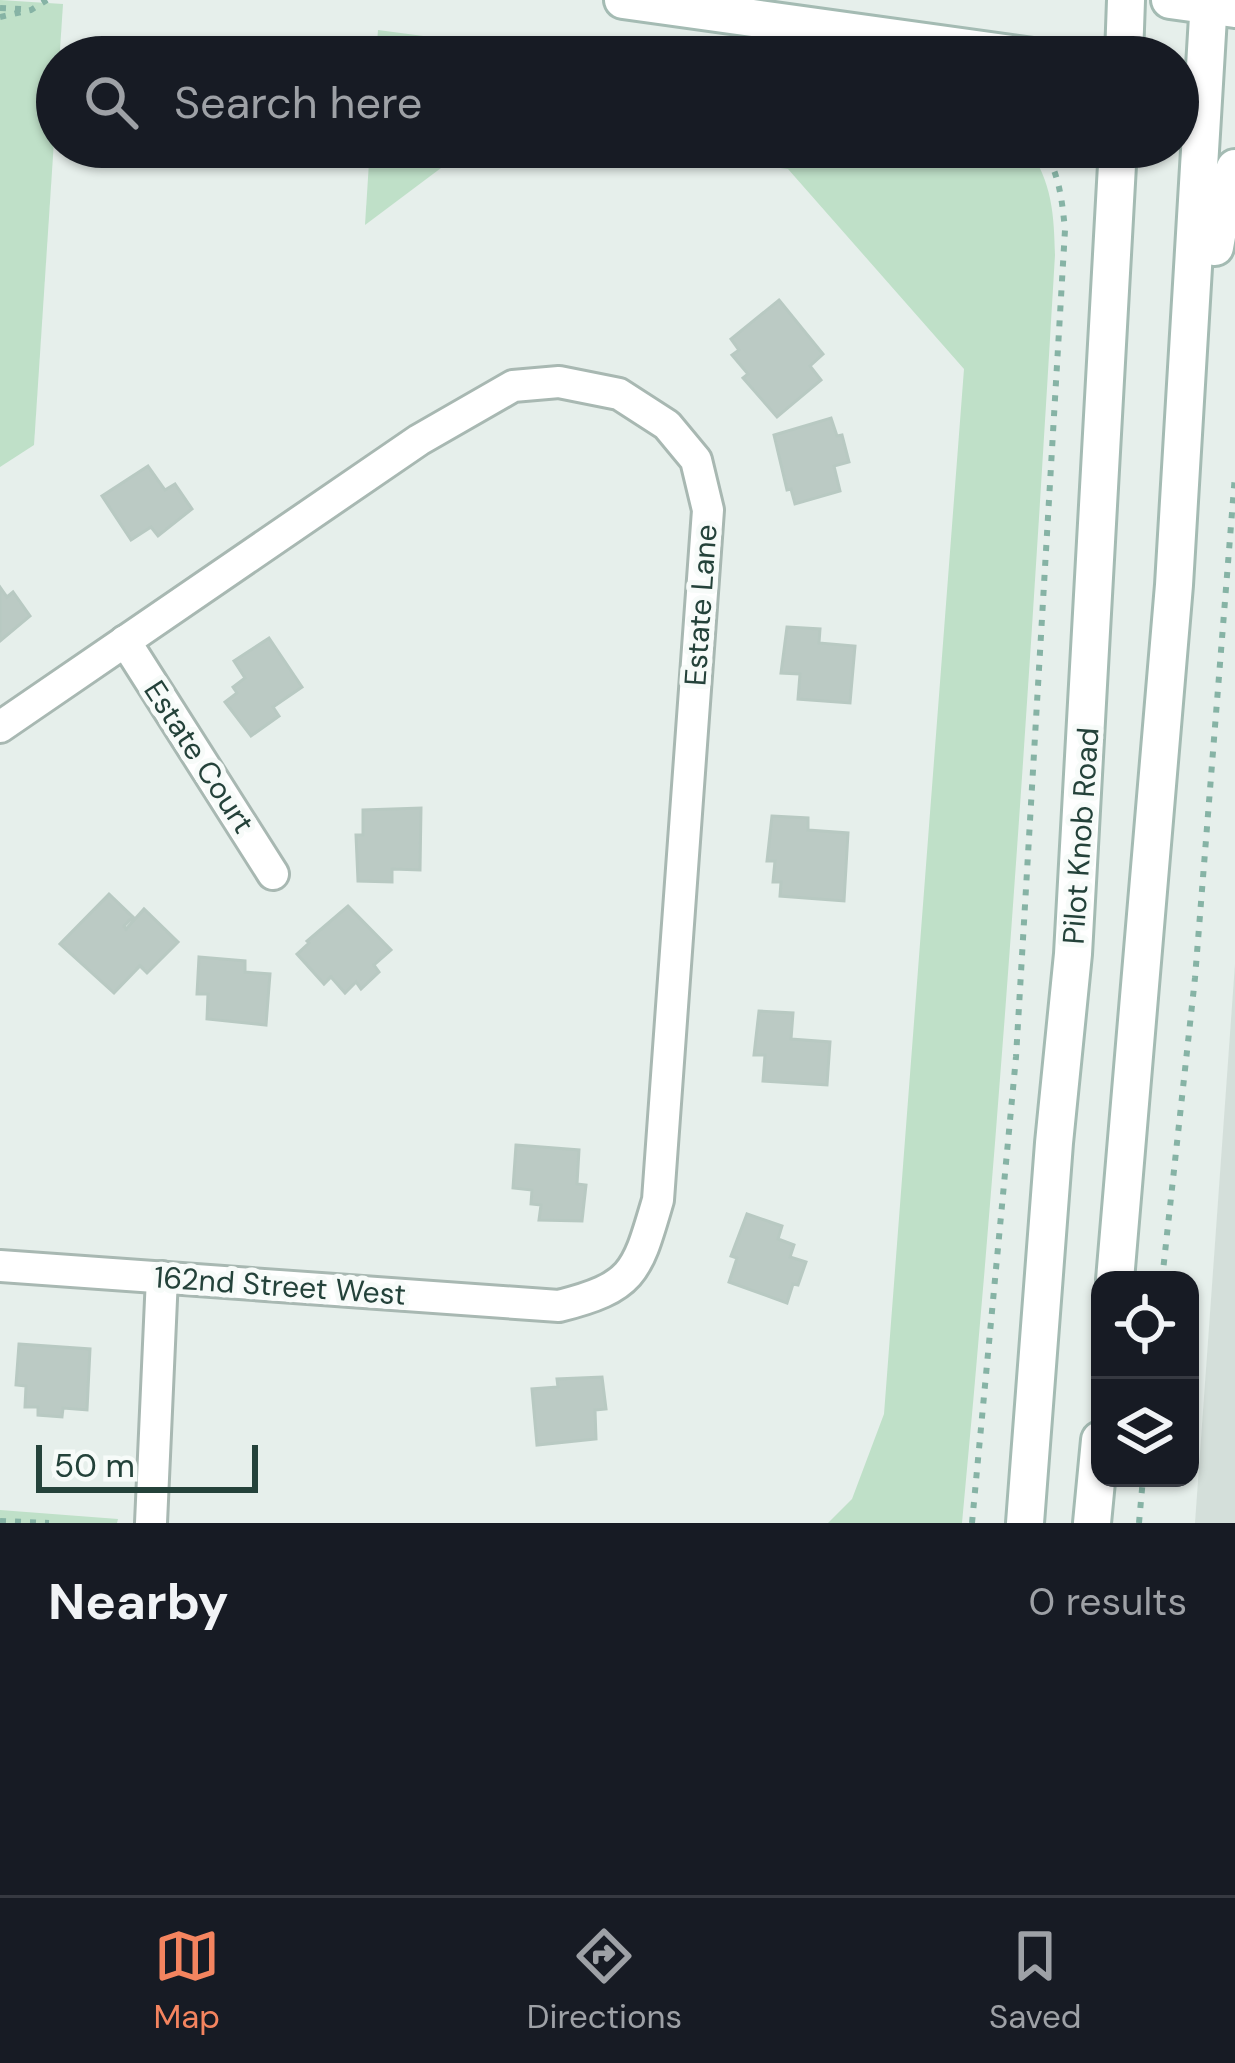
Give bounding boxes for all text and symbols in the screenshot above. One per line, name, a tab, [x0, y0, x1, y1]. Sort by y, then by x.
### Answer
search box	[36, 36, 1199, 168]
icon: search	[78, 69, 144, 135]
text: Search here	[174, 73, 422, 132]
street label: Estate Lane	[675, 523, 726, 687]
street label: Estate Court	[135, 673, 263, 841]
street label: Pilot Knob Road	[1053, 726, 1108, 946]
street label: 162nd Street West	[153, 1257, 407, 1314]
map controls	[1091, 1271, 1199, 1487]
button: locate	[1091, 1271, 1199, 1379]
button: layers	[1091, 1379, 1199, 1487]
scale bar	[36, 1439, 258, 1492]
text: 50 m	[54, 1444, 135, 1487]
text: Nearby	[48, 1568, 229, 1635]
text: 0 results	[1029, 1576, 1187, 1627]
tab: Map	[153, 1923, 220, 2038]
tab: Directions	[527, 1923, 682, 2038]
tab: Saved	[989, 1923, 1082, 2038]

